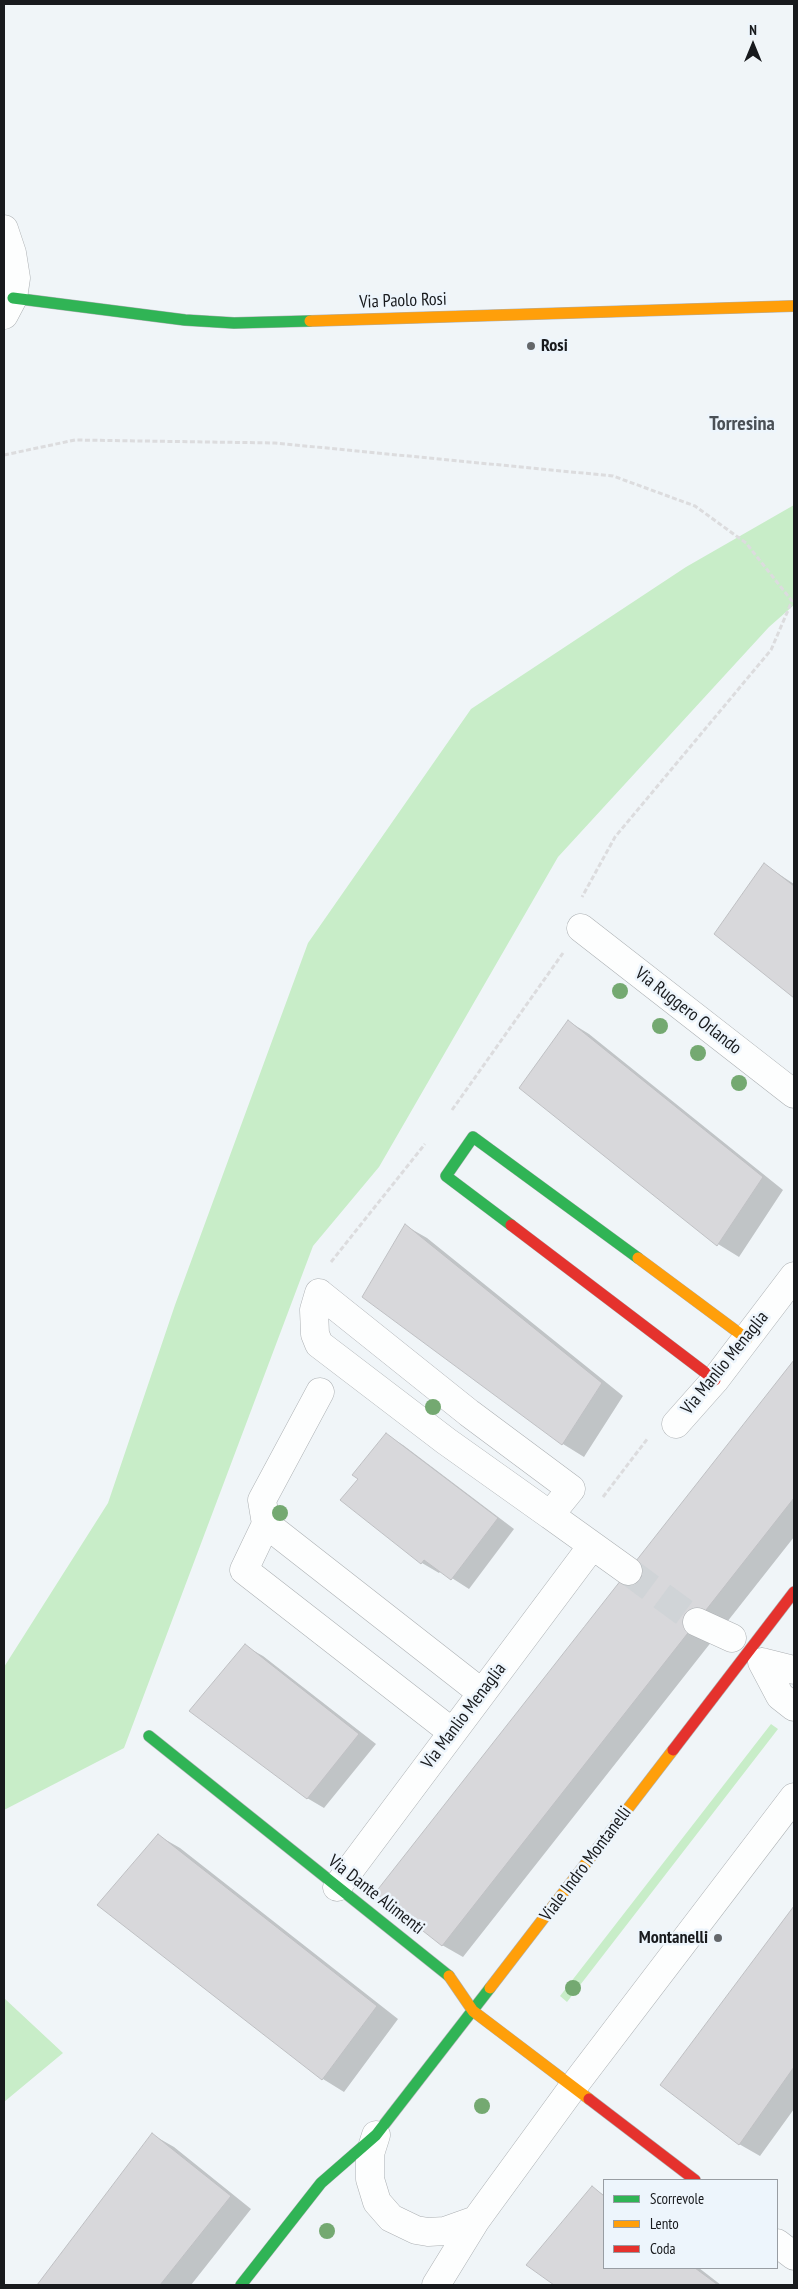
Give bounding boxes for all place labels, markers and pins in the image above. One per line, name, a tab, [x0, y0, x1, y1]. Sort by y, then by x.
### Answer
place label: Rosi	[541, 335, 568, 357]
marker: Rosi	[525, 340, 537, 352]
place label: Montanelli	[639, 1927, 708, 1949]
marker: Montanelli	[712, 1932, 724, 1944]

